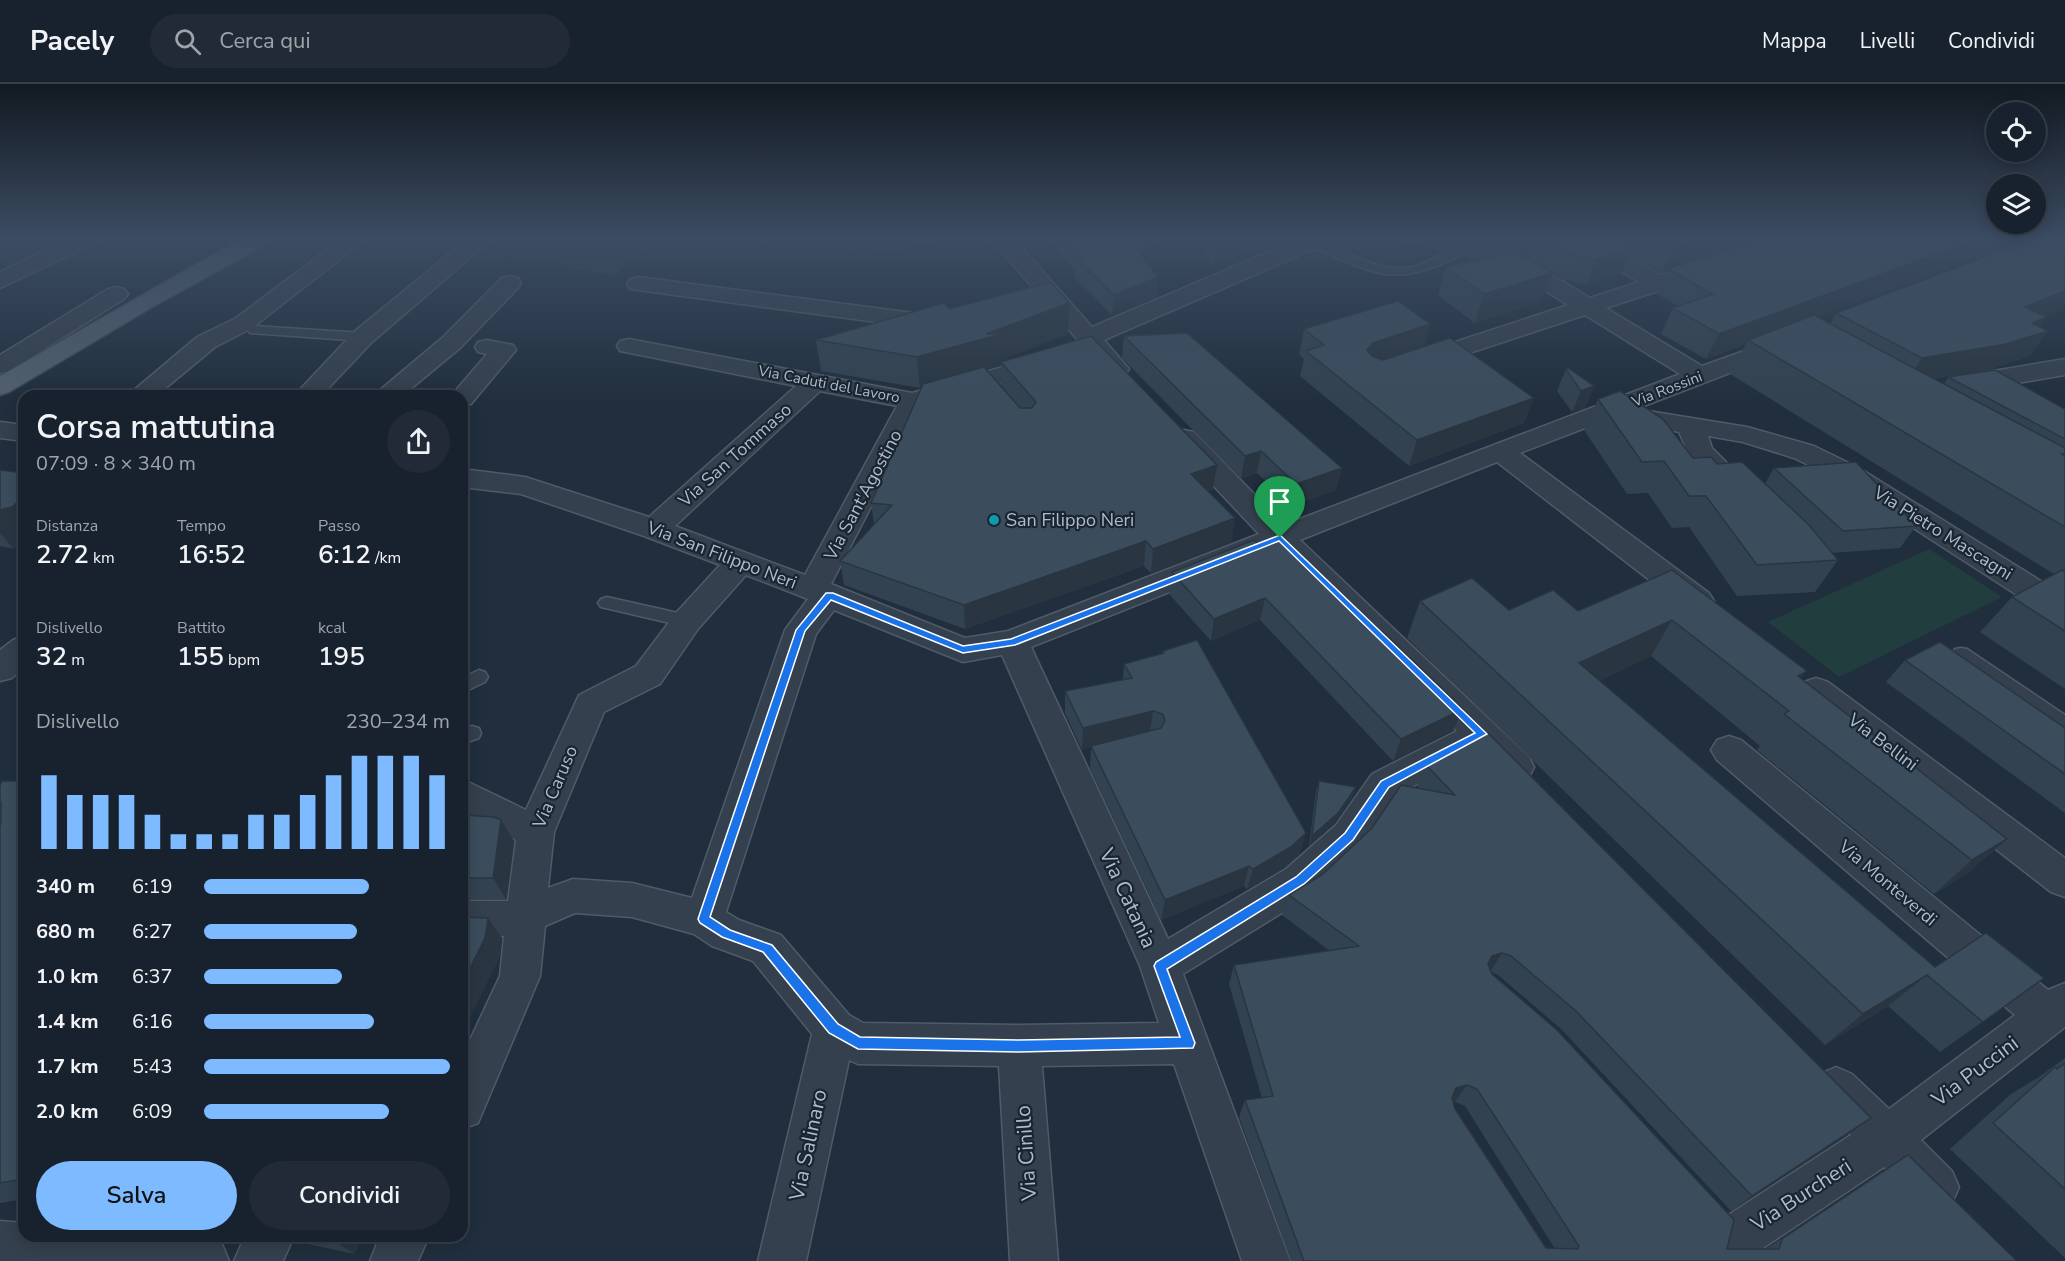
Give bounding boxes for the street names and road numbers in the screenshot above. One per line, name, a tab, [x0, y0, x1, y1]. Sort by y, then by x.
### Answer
street label: Via Caduti del Lavoro	[756, 360, 901, 408]
street label: Via Rossini	[1628, 366, 1705, 412]
street label: Via San Tommaso	[672, 398, 797, 513]
street label: Via Sant'Agostino	[818, 425, 908, 565]
street label: Via Pietro Mascagni	[1868, 480, 2017, 585]
street label: Via San Filippo Neri	[643, 515, 800, 595]
street label: Via Bellini	[1842, 707, 1923, 776]
street label: Via Caruso	[527, 742, 583, 833]
street label: Via Monteverdi	[1833, 834, 1942, 931]
street label: Via Catania	[1092, 843, 1163, 952]
street label: Via Puccini	[1925, 1029, 2024, 1113]
street label: Via Salinaro	[782, 1087, 833, 1204]
street label: Via Cinillo	[1009, 1104, 1043, 1203]
street label: Via Burcheri	[1745, 1152, 1857, 1238]

